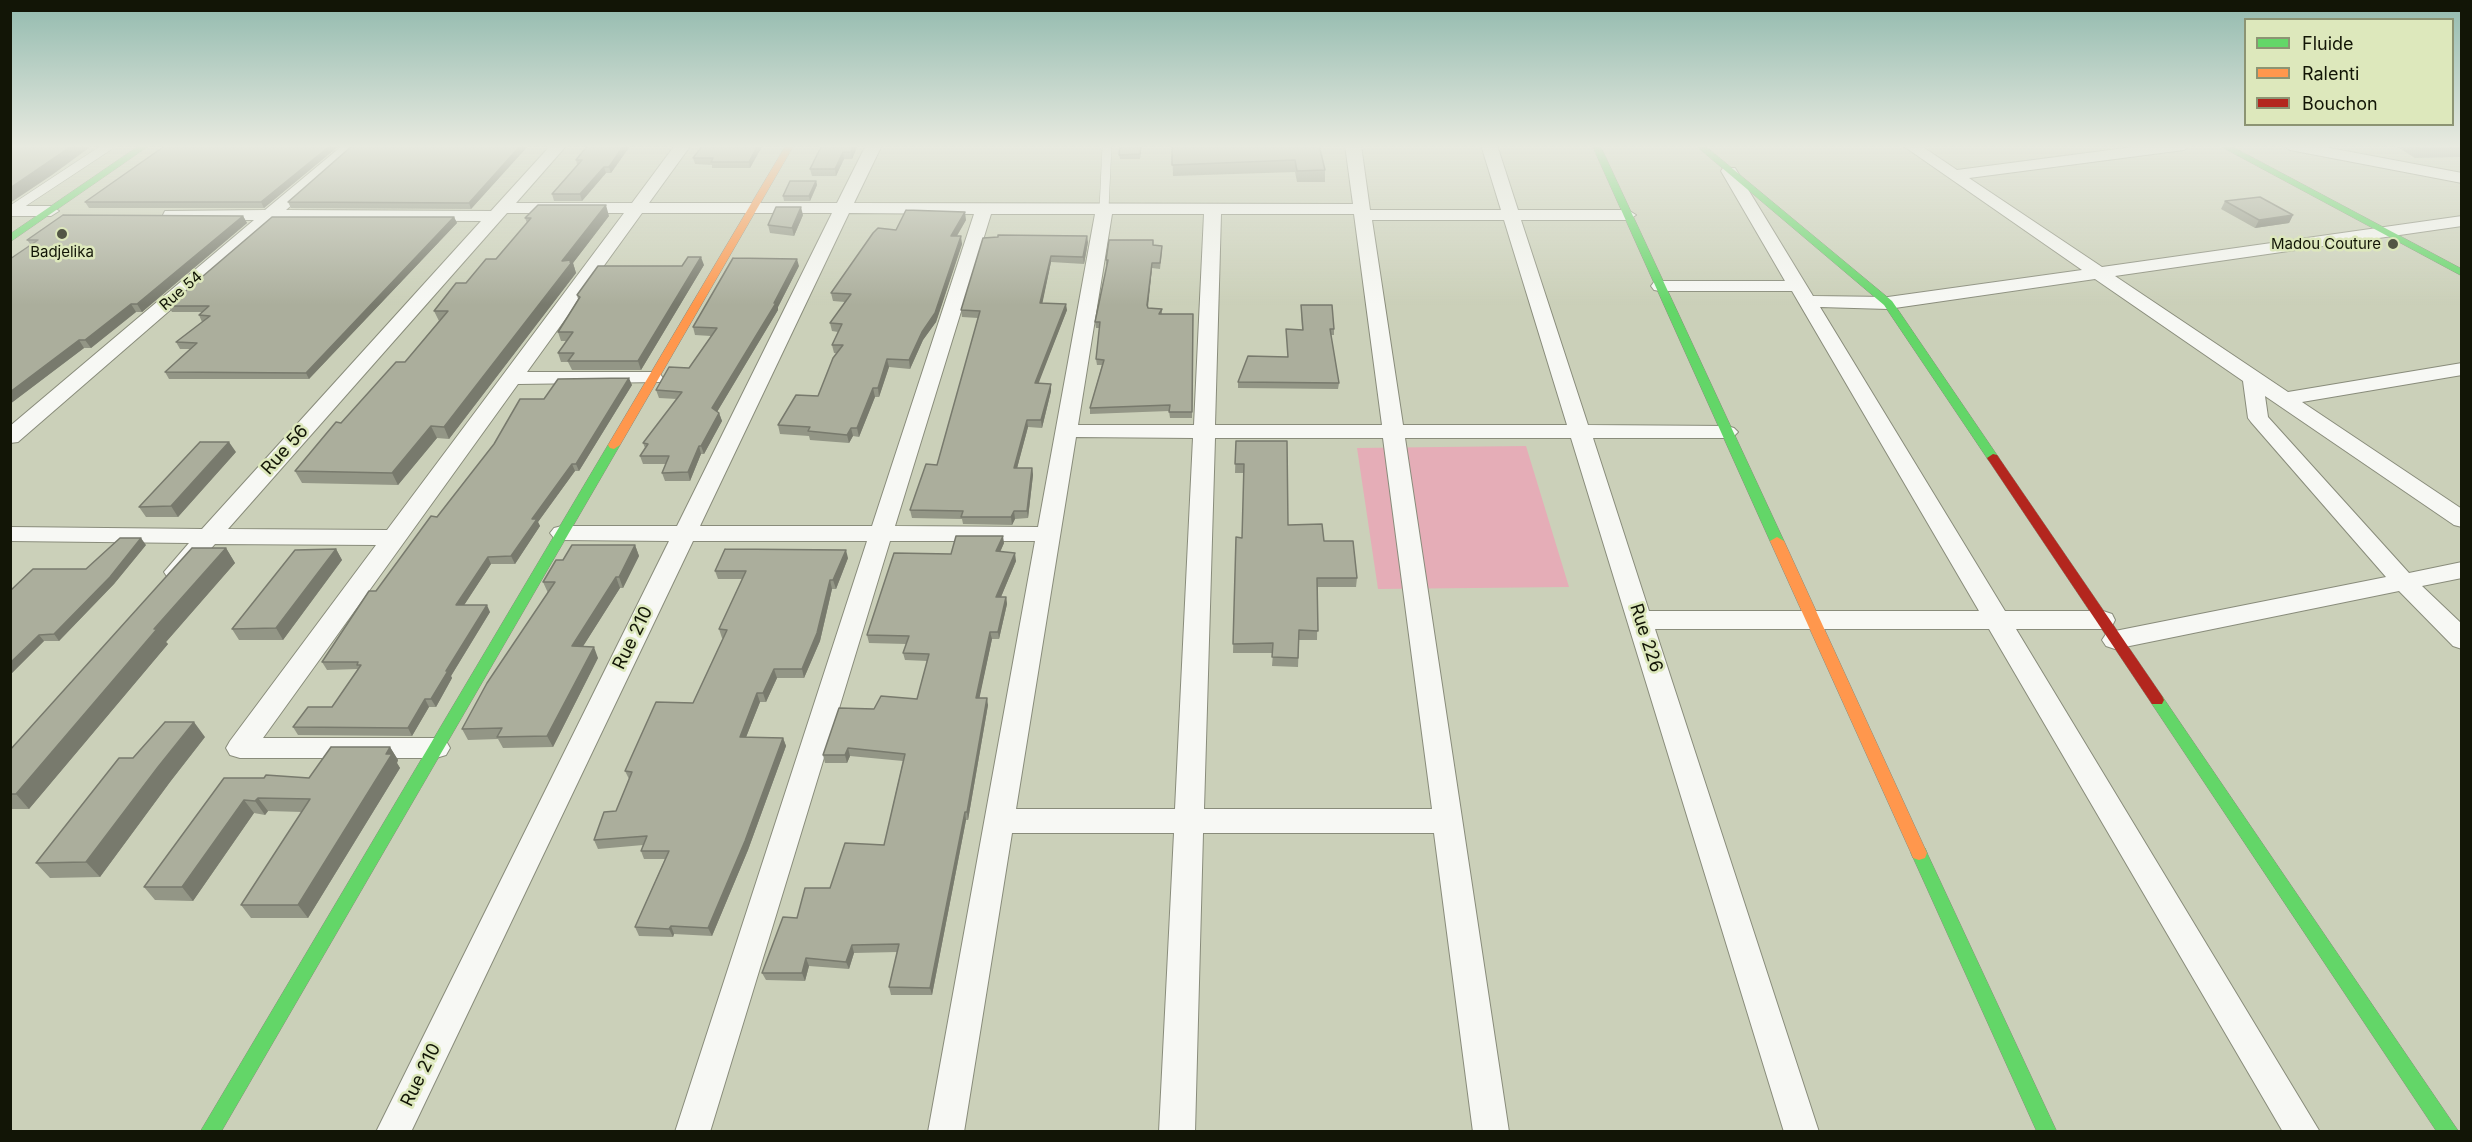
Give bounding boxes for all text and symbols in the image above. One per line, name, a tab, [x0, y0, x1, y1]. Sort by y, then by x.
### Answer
legend	[2244, 18, 2454, 126]
text: Fluide	[2302, 33, 2354, 54]
text: Ralenti	[2302, 63, 2359, 84]
text: Bouchon	[2302, 93, 2378, 114]
marker: Badjelika	[55, 227, 69, 241]
place label: Madou Couture	[2271, 235, 2381, 253]
marker: Madou Couture	[2386, 237, 2400, 251]
place label: Badjelika	[30, 243, 94, 261]
street label: Rue 54	[156, 268, 206, 314]
street label: Rue 56	[257, 421, 313, 479]
street label: Rue 226	[1625, 601, 1667, 675]
street label: Rue 210	[609, 603, 657, 673]
street label: Rue 210	[397, 1040, 445, 1110]

